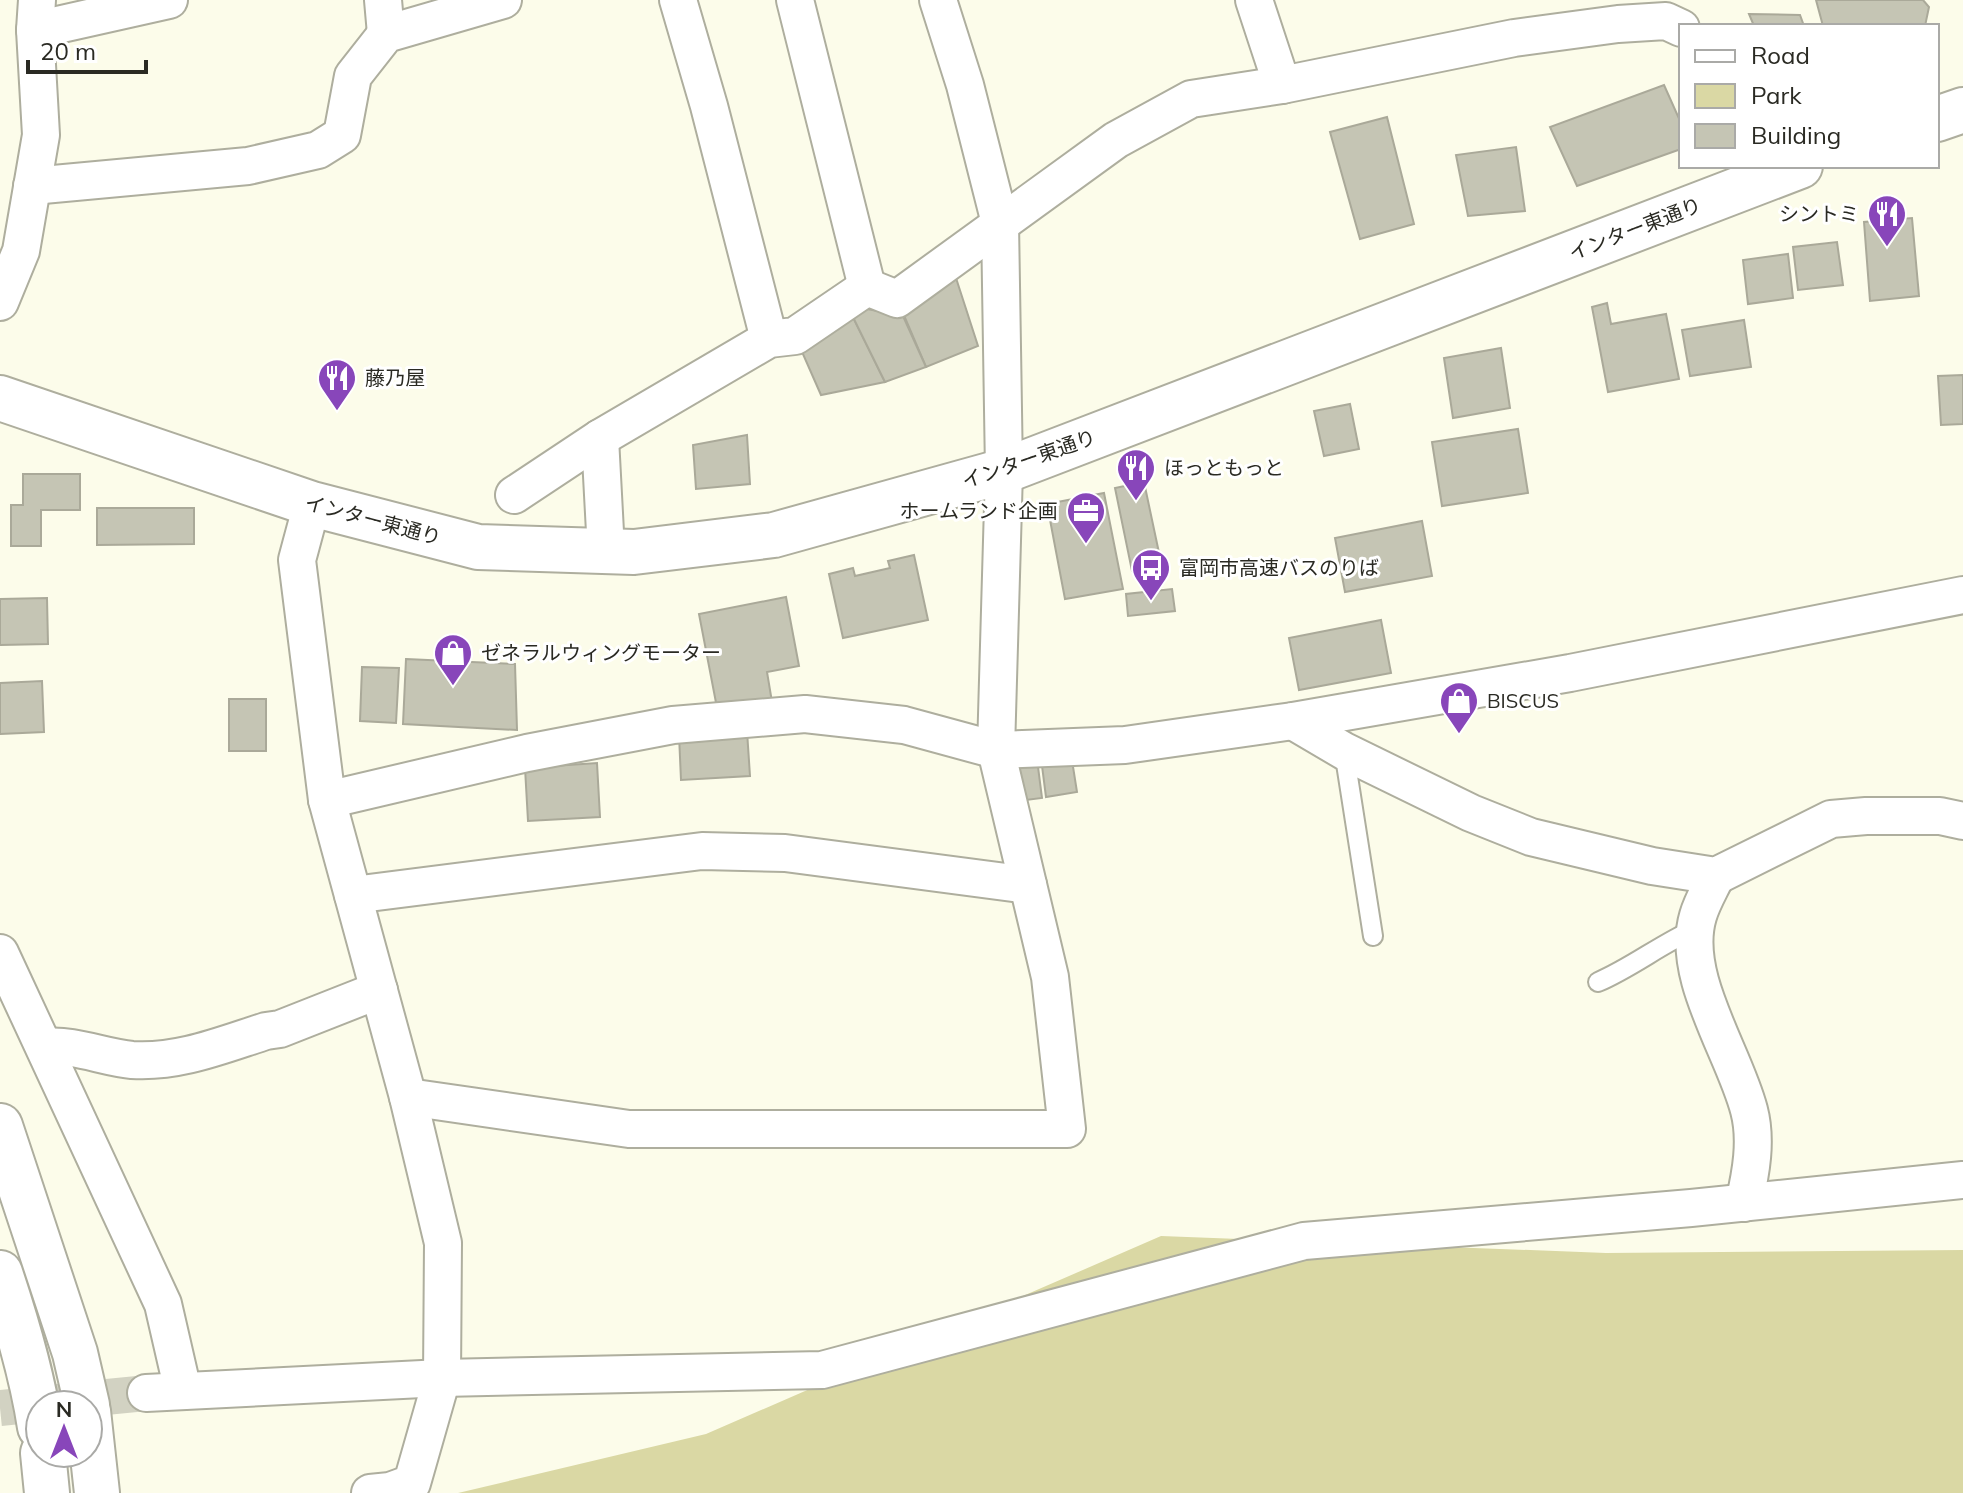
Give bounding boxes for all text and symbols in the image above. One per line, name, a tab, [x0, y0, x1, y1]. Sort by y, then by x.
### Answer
scale bar	[28, 24, 146, 74]
legend	[1679, 24, 1939, 168]
text: 20 m	[40, 36, 96, 66]
text: Road	[1751, 40, 1810, 70]
text: Park	[1751, 80, 1802, 110]
text: Building	[1751, 120, 1841, 150]
street label: インター東通り	[1565, 192, 1705, 265]
restaurant icon: シントミ	[1866, 193, 1908, 248]
place label: シントミ	[1779, 201, 1859, 226]
restaurant icon: 藤乃屋	[316, 357, 358, 412]
place label: 藤乃屋	[365, 365, 425, 390]
street label: インター東通り	[959, 424, 1099, 493]
restaurant icon: ほっともっと	[1115, 447, 1157, 502]
place label: ほっともっと	[1164, 455, 1284, 480]
street label: インター東通り	[302, 489, 444, 550]
office icon: ホームランド企画	[1065, 490, 1107, 545]
place label: ホームランド企画	[900, 498, 1058, 523]
bus stop icon: 富岡市高速バスのりば	[1130, 547, 1172, 602]
place label: 富岡市高速バスのりば	[1179, 555, 1379, 580]
shop icon: ゼネラルウィングモーター	[432, 632, 474, 687]
place label: ゼネラルウィングモーター	[481, 640, 721, 665]
shop icon: BISCUS	[1438, 680, 1480, 735]
place label: BISCUS	[1487, 688, 1559, 713]
north arrow	[24, 1389, 104, 1469]
text: N	[56, 1395, 72, 1423]

